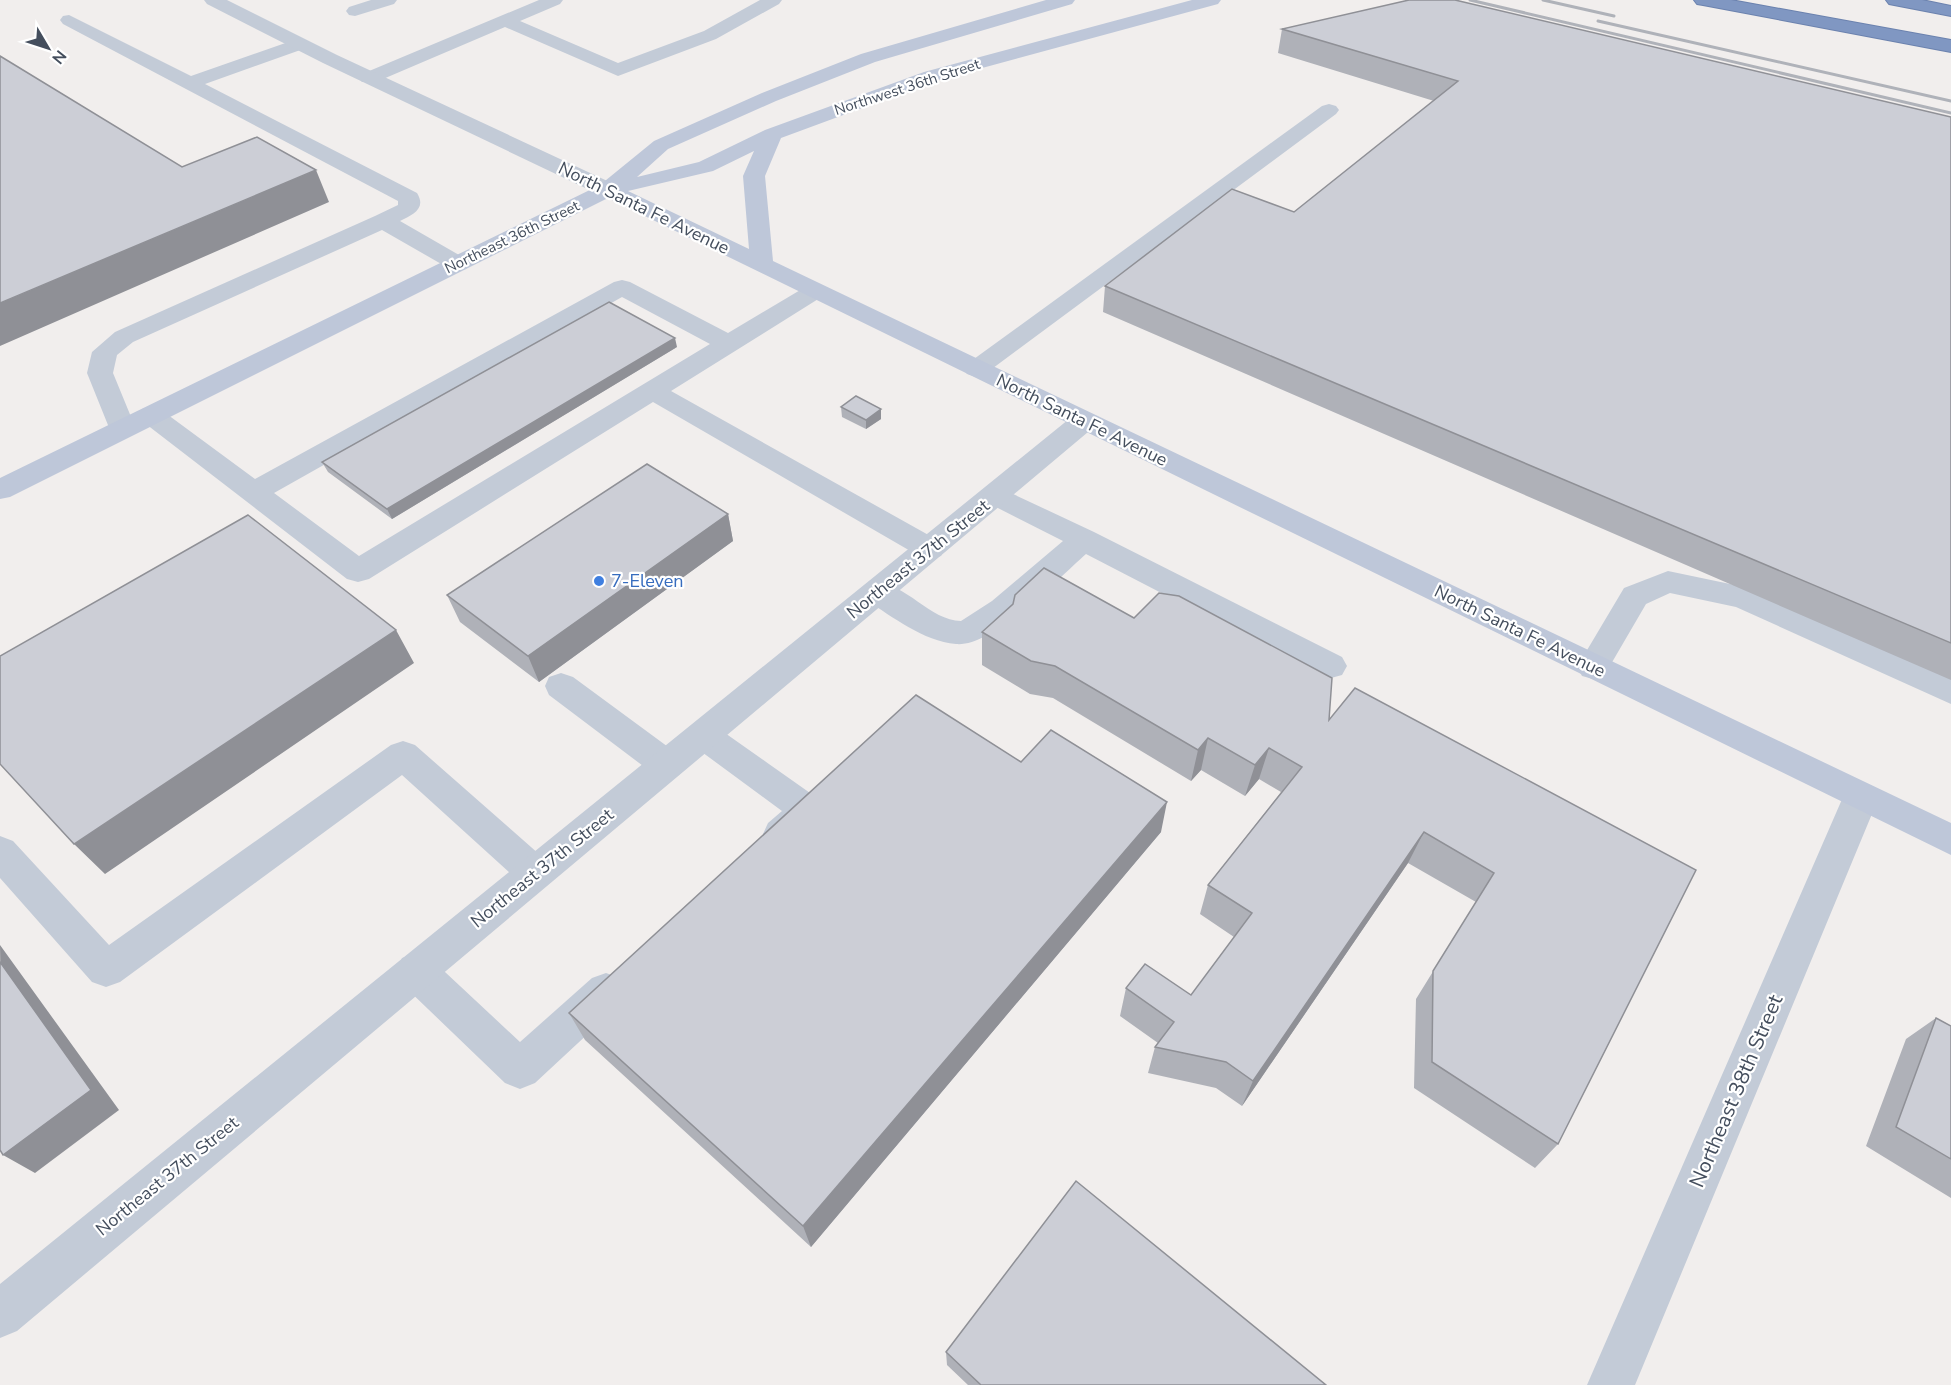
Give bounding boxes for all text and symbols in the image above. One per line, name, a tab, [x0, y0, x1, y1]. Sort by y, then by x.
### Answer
north arrow	[18, 18, 78, 78]
text: N	[47, 45, 71, 68]
street label: Northwest 36th Street	[832, 54, 983, 120]
street label: North Santa Fe Avenue	[554, 156, 734, 260]
street label: Northeast 36th Street	[441, 195, 583, 278]
street label: North Santa Fe Avenue	[992, 368, 1172, 472]
street label: Northeast 37th Street	[842, 493, 995, 624]
place label: 7-Eleven	[611, 569, 684, 593]
marker: 7-Eleven	[592, 574, 606, 588]
street label: North Santa Fe Avenue	[1430, 579, 1610, 683]
street label: Northeast 37th Street	[466, 802, 619, 933]
street label: Northeast 38th Street	[1683, 990, 1790, 1192]
street label: Northeast 37th Street	[91, 1110, 244, 1241]

